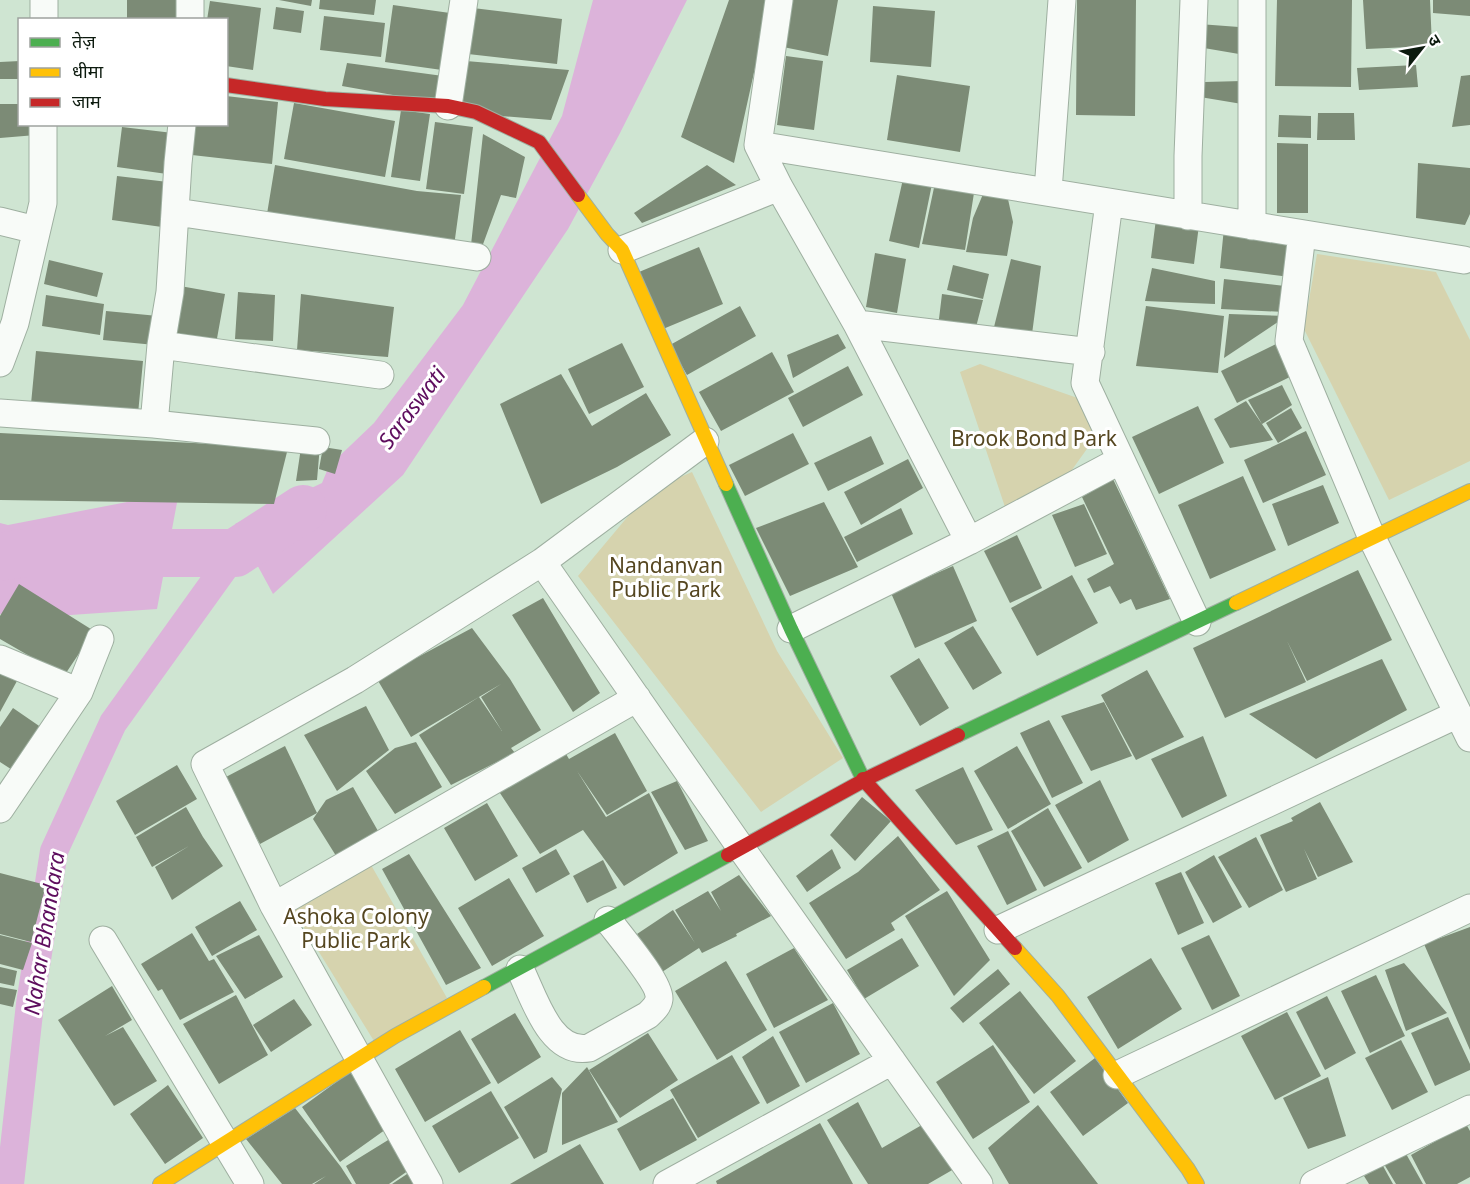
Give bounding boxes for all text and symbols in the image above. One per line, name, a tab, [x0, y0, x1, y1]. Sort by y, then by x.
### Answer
legend	[18, 18, 228, 126]
north arrow	[1392, 18, 1452, 78]
text: तेज़	[72, 29, 96, 53]
text: उ	[1423, 31, 1447, 50]
text: धीमा	[72, 59, 103, 83]
text: जाम	[72, 89, 102, 113]
water label: Saraswati	[370, 360, 452, 454]
park label: Brook Bond Park	[951, 424, 1118, 452]
park label: Nandanvan Public Park	[609, 551, 723, 603]
water label: Nahar Bhandara	[15, 849, 71, 1017]
park label: Ashoka Colony Public Park	[283, 902, 429, 954]

